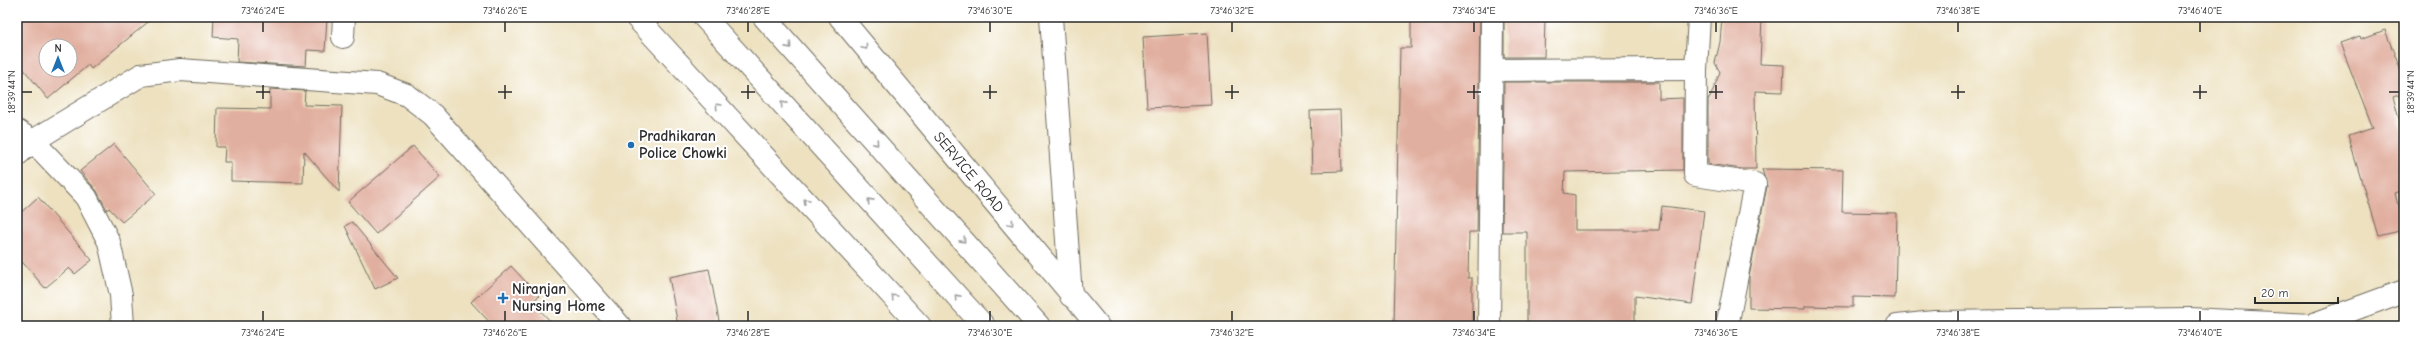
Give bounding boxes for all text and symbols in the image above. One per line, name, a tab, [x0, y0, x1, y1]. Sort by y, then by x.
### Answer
text: 73°46'24"E	[241, 5, 285, 17]
text: 73°46'26"E	[483, 5, 527, 17]
text: 73°46'28"E	[726, 5, 770, 17]
text: 73°46'30"E	[968, 5, 1012, 17]
text: 73°46'32"E	[1210, 5, 1254, 17]
text: 73°46'34"E	[1452, 5, 1496, 17]
text: 73°46'36"E	[1694, 5, 1738, 17]
text: 73°46'38"E	[1936, 5, 1980, 17]
text: 73°46'40"E	[2178, 5, 2222, 17]
north arrow	[38, 38, 78, 78]
one-way arrow	[785, 41, 792, 49]
text: N	[54, 42, 62, 55]
one-way arrow	[861, 42, 868, 50]
text: 18°39'44"N	[6, 71, 18, 113]
text: 18°39'44"N	[2405, 71, 2417, 113]
one-way arrow	[780, 101, 788, 109]
one-way arrow	[715, 103, 723, 111]
place label: Pradhikaran Police Chowki	[639, 127, 727, 162]
street label: SERVICE ROAD	[930, 128, 1008, 216]
one-way arrow	[871, 138, 879, 146]
marker: Pradhikaran Police Chowki	[626, 140, 636, 150]
one-way arrow	[868, 198, 875, 205]
one-way arrow	[803, 199, 810, 206]
one-way arrow	[1006, 218, 1013, 225]
one-way arrow	[958, 235, 965, 243]
scale bar	[2255, 279, 2338, 305]
place label: Niranjan Nursing Home	[512, 280, 605, 315]
text: 20 m	[2261, 286, 2289, 300]
marker: Niranjan Nursing Home	[497, 292, 509, 304]
one-way arrow	[891, 294, 898, 302]
one-way arrow	[955, 294, 962, 302]
text: 73°46'24"E	[241, 327, 285, 339]
text: 73°46'26"E	[483, 327, 527, 339]
text: 73°46'28"E	[726, 327, 770, 339]
text: 73°46'30"E	[968, 327, 1012, 339]
text: 73°46'32"E	[1210, 327, 1254, 339]
text: 73°46'34"E	[1452, 327, 1496, 339]
text: 73°46'36"E	[1694, 327, 1738, 339]
text: 73°46'38"E	[1936, 327, 1980, 339]
text: 73°46'40"E	[2178, 327, 2222, 339]

